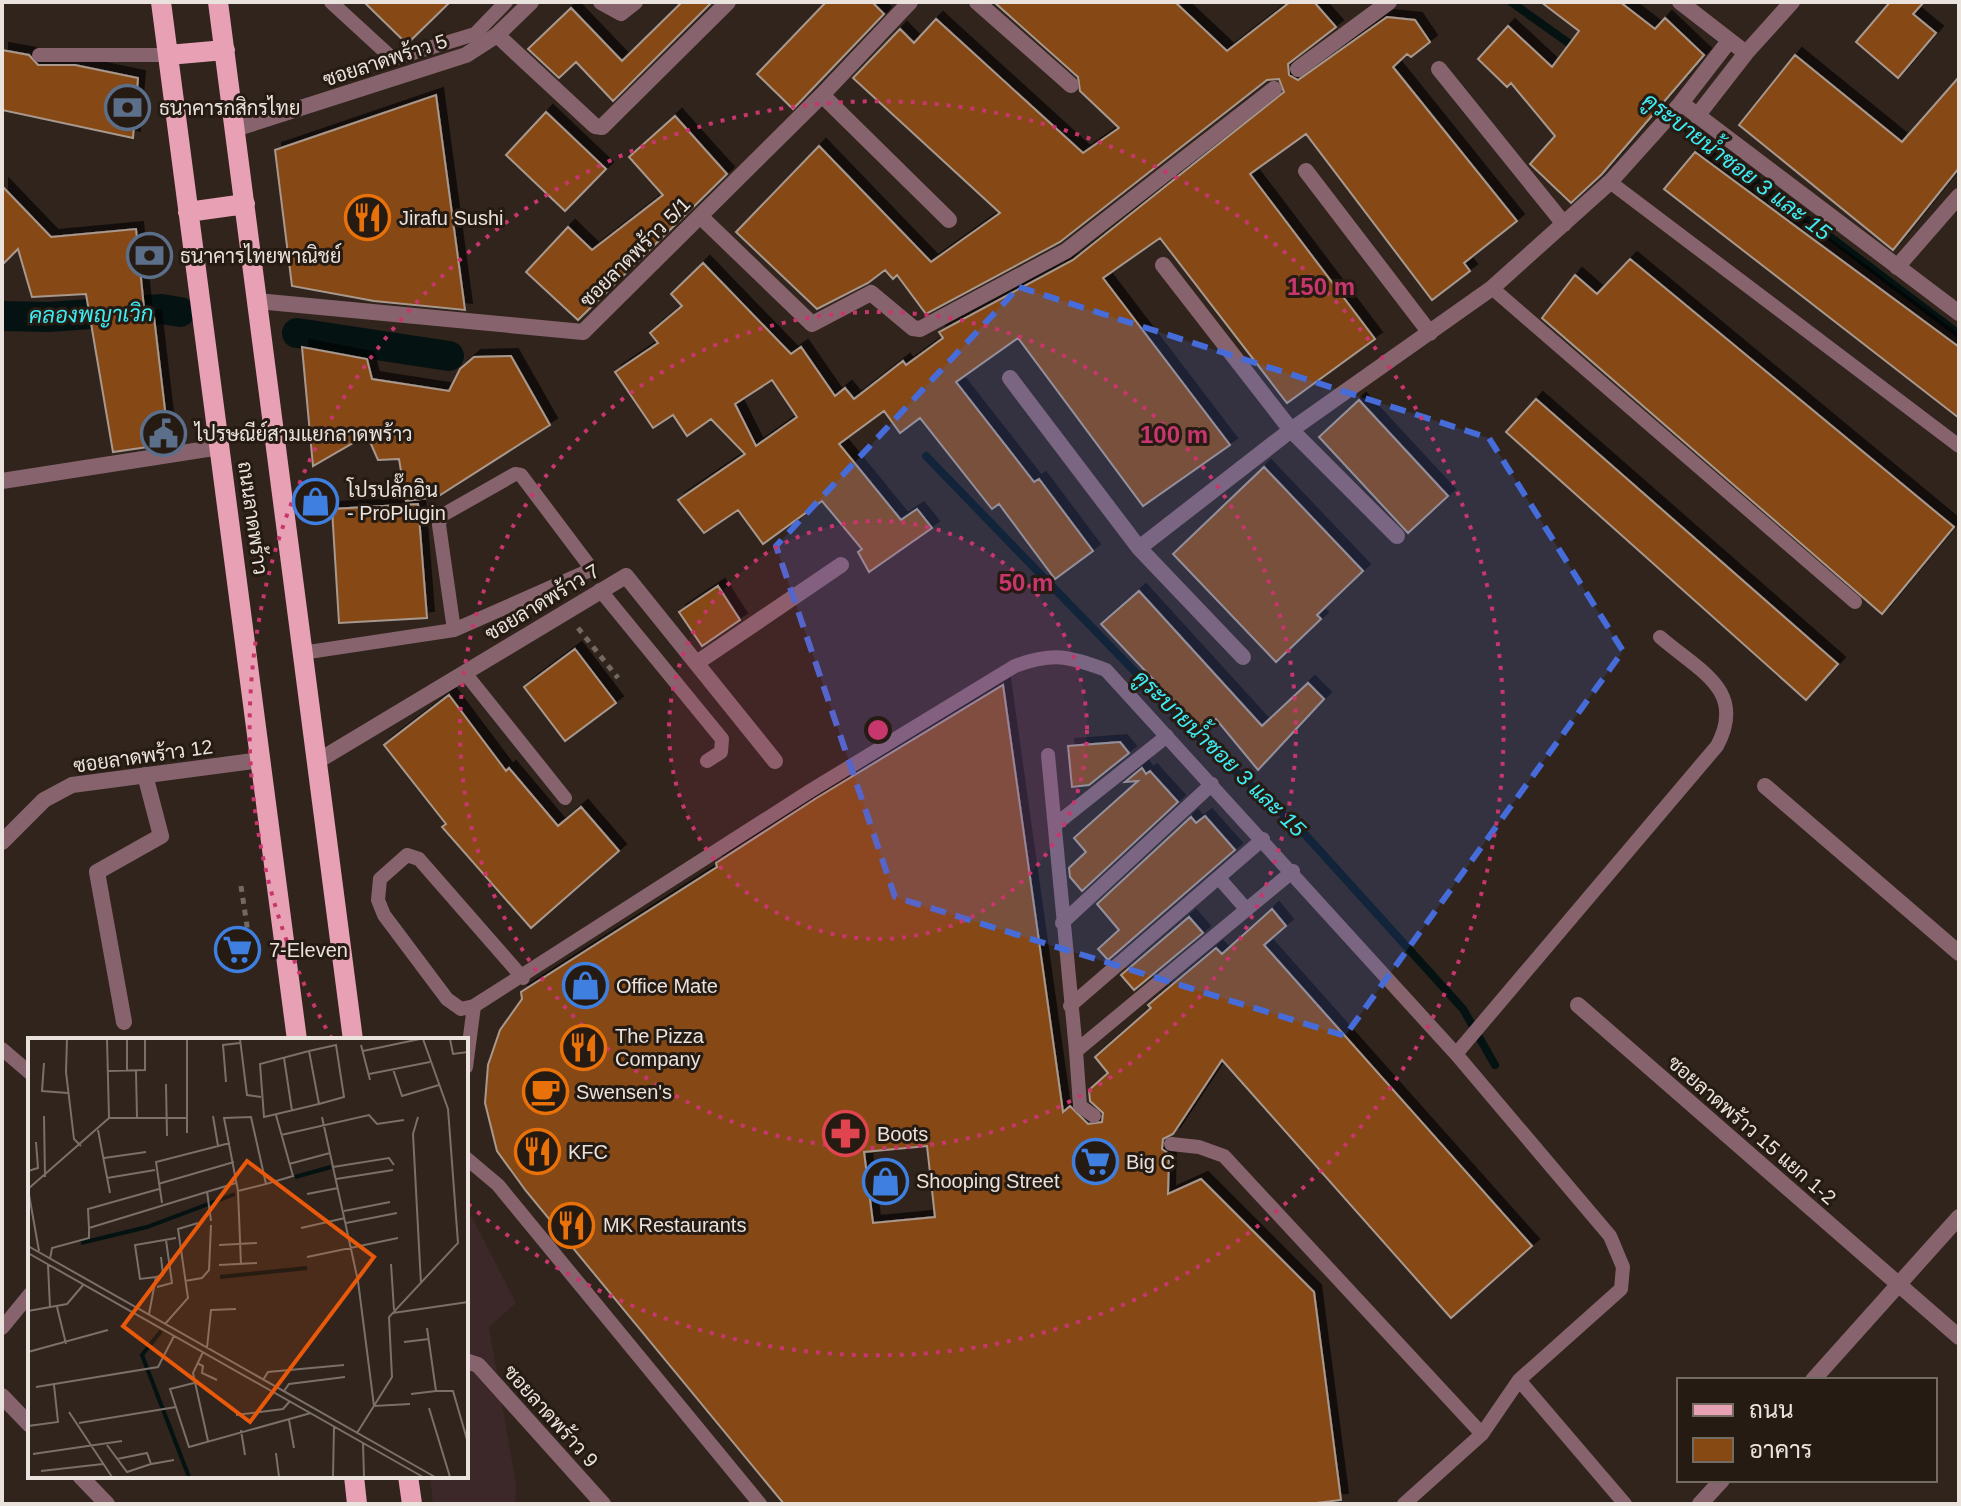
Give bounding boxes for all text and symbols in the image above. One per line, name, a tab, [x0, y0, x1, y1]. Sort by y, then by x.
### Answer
street label: ซอยลาดพร้าว 5	[320, 29, 450, 90]
water label: คูระบายน้ำซอย 3 และ 15	[1636, 82, 1841, 248]
bank icon: ธนาคารกสิกรไทย	[104, 84, 152, 132]
place label: ธนาคารกสิกรไทย	[159, 95, 300, 119]
street label: ซอยลาดพร้าว 5/1	[575, 192, 694, 311]
restaurant icon: Jirafu Sushi	[344, 194, 392, 242]
place label: Jirafu Sushi	[399, 207, 504, 229]
bank icon: ธนาคารไทยพาณิชย์	[125, 232, 173, 280]
place label: ธนาคารไทยพาณิชย์	[180, 242, 341, 267]
text: 150 m	[1287, 273, 1355, 300]
water label: คลองพญาเวิก	[29, 300, 153, 329]
public building icon: ไปรษณีย์สามแยกลาดพร้าว	[140, 410, 188, 458]
place label: ไปรษณีย์สามแยกลาดพร้าว	[193, 420, 412, 445]
text: 100 m	[1140, 421, 1208, 448]
street label: ถนนลาดพร้าว	[234, 460, 273, 576]
place label: โปรปลั๊กอิน - ProPlugin	[346, 473, 446, 524]
shop icon: โปรปลั๊กอิน - ProPlugin	[292, 478, 340, 526]
street label: ซอยลาดพร้าว 7	[480, 558, 603, 645]
text: 50 m	[999, 569, 1053, 596]
water label: คูระบายน้ำซอย 3 และ 15	[1126, 660, 1316, 845]
centre of rings	[864, 716, 892, 744]
street label: ซอยลาดพร้าว 12	[72, 734, 214, 777]
supermarket icon: 7-Eleven	[214, 926, 262, 974]
place label: 7-Eleven	[269, 939, 348, 961]
shop icon: Office Mate	[561, 962, 609, 1010]
place label: Office Mate	[616, 975, 718, 997]
restaurant icon: The Pizza Company	[560, 1024, 608, 1072]
place label: The Pizza Company	[615, 1025, 705, 1070]
inset map	[28, 1038, 468, 1478]
street label: ซอยลาดพร้าว 15 แยก 1-2	[1664, 1050, 1841, 1209]
cafe icon: Swensen's	[521, 1068, 569, 1116]
place label: Swensen's	[576, 1081, 672, 1103]
pharmacy icon: Boots	[822, 1110, 870, 1158]
place label: Boots	[877, 1123, 928, 1145]
restaurant icon: KFC	[513, 1128, 561, 1176]
supermarket icon: Big C	[1071, 1138, 1119, 1186]
place label: KFC	[568, 1141, 608, 1163]
place label: Big C	[1126, 1151, 1175, 1173]
shop icon: Shooping Street	[861, 1157, 909, 1205]
place label: Shooping Street	[916, 1170, 1060, 1192]
restaurant icon: MK Restaurants	[548, 1201, 596, 1249]
place label: MK Restaurants	[603, 1214, 746, 1236]
street label: ซอยลาดพร้าว 9	[500, 1360, 603, 1471]
legend	[1677, 1378, 1937, 1482]
text: ถนน	[1749, 1396, 1794, 1423]
text: อาคาร	[1749, 1436, 1812, 1463]

